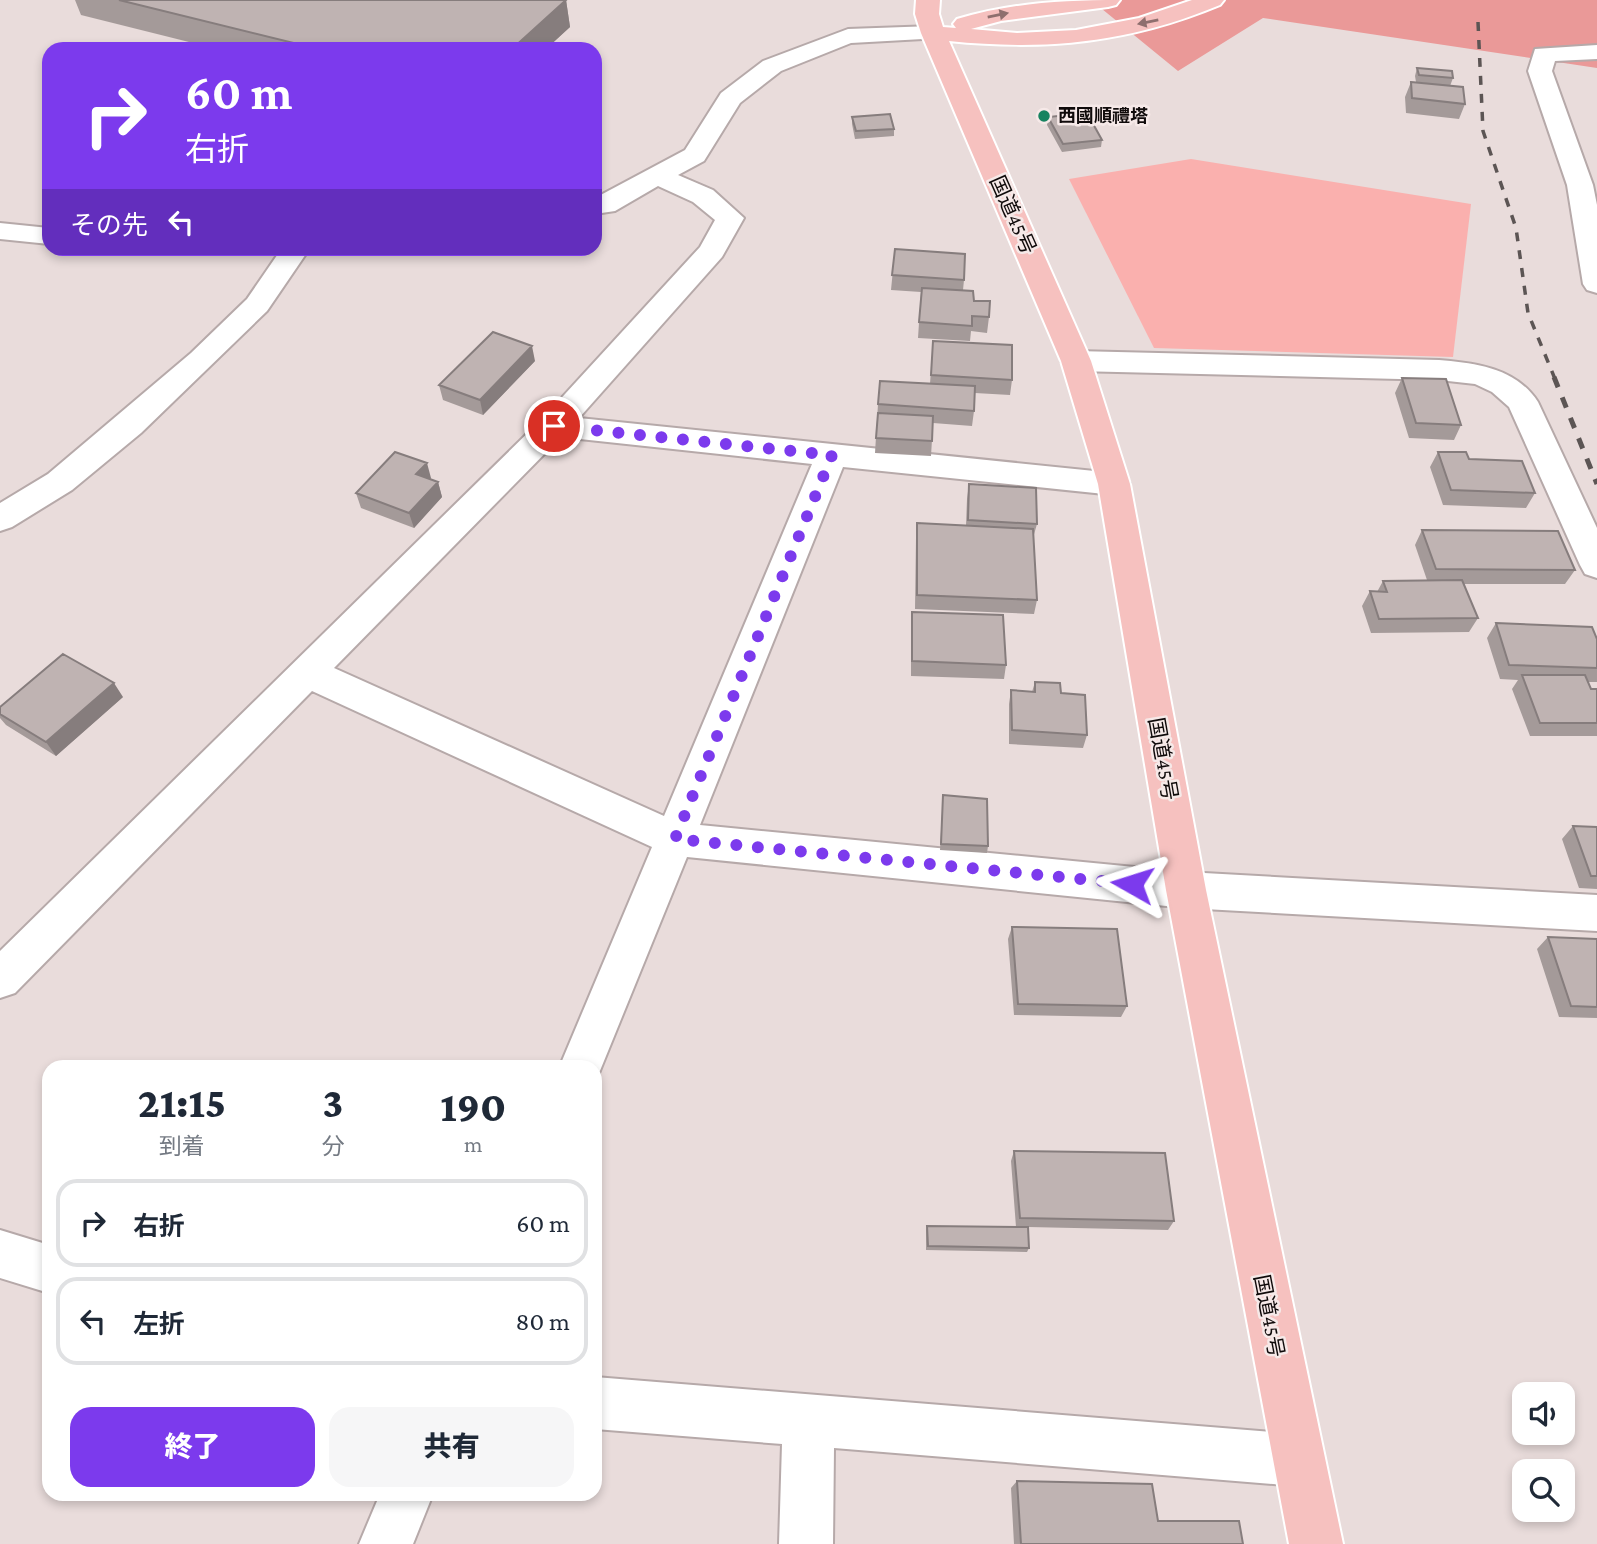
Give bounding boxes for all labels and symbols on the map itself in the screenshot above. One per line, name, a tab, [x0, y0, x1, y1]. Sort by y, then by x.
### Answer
one-way arrow	[987, 9, 1009, 20]
one-way arrow	[1137, 17, 1159, 28]
place label: 西國順禮塔	[1058, 106, 1148, 126]
marker: 西國順禮塔	[1036, 108, 1052, 124]
street label: 国道45号	[985, 172, 1041, 258]
pin	[524, 396, 584, 456]
street label: 国道45号	[1144, 716, 1182, 802]
position arrow	[1095, 847, 1169, 921]
street label: 国道45号	[1249, 1273, 1289, 1359]

